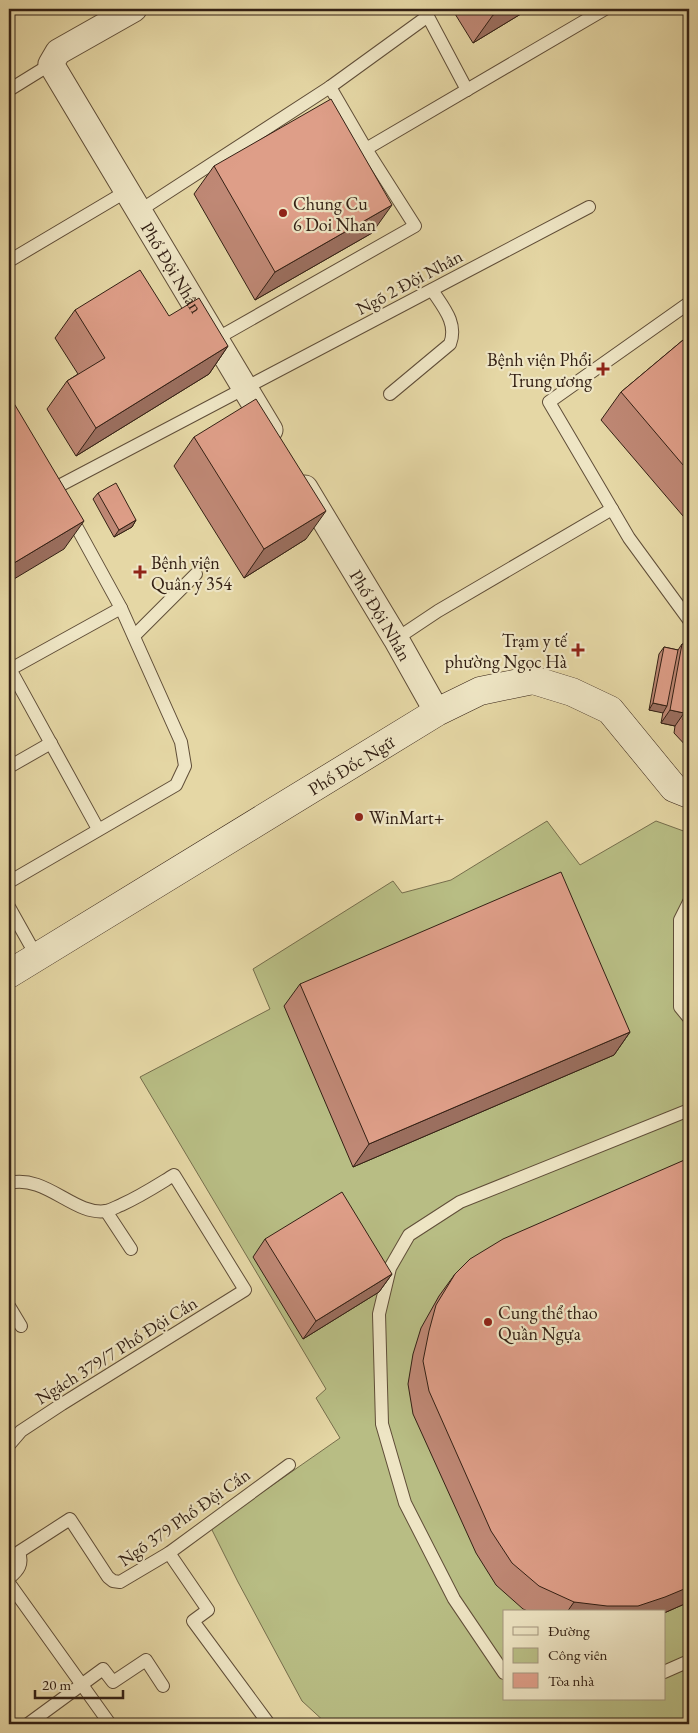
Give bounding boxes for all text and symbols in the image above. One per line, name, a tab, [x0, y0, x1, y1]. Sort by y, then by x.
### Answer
place label: Chung Cu 6 Doi Nhan	[293, 192, 376, 236]
marker: Chung Cu 6 Doi Nhan	[277, 207, 289, 219]
street label: Phố Đội Nhân	[136, 217, 209, 318]
street label: Ngõ 2 Đội Nhân	[352, 244, 467, 320]
place label: Bệnh viện Phổi Trung ương	[487, 348, 593, 392]
marker: Bệnh viện Phổi Trung ương	[596, 362, 610, 376]
place label: Bệnh viện Quân y 354	[151, 551, 232, 595]
marker: Bệnh viện Quân y 354	[133, 565, 147, 579]
street label: Phố Đội Nhân	[345, 565, 418, 665]
place label: Trạm y tế phường Ngọc Hà	[445, 629, 568, 673]
marker: Trạm y tế phường Ngọc Hà	[571, 643, 585, 657]
street label: Phố Đốc Ngữ	[303, 729, 399, 800]
place label: WinMart+	[369, 806, 444, 829]
marker: WinMart+	[353, 811, 365, 823]
street label: Ngách 379/7 Phố Đội Cấn	[31, 1291, 202, 1409]
place label: Cung thể thao Quần Ngựa	[498, 1301, 598, 1345]
marker: Cung thể thao Quần Ngựa	[482, 1316, 494, 1328]
street label: Ngõ 379 Phố Đội Cấn	[114, 1463, 255, 1571]
legend	[503, 1610, 666, 1700]
text: Đường	[548, 1621, 590, 1640]
text: Công viên	[548, 1645, 608, 1664]
scale bar	[35, 1668, 122, 1700]
text: Tòa nhà	[548, 1671, 594, 1690]
text: 20 m	[42, 1675, 71, 1694]

